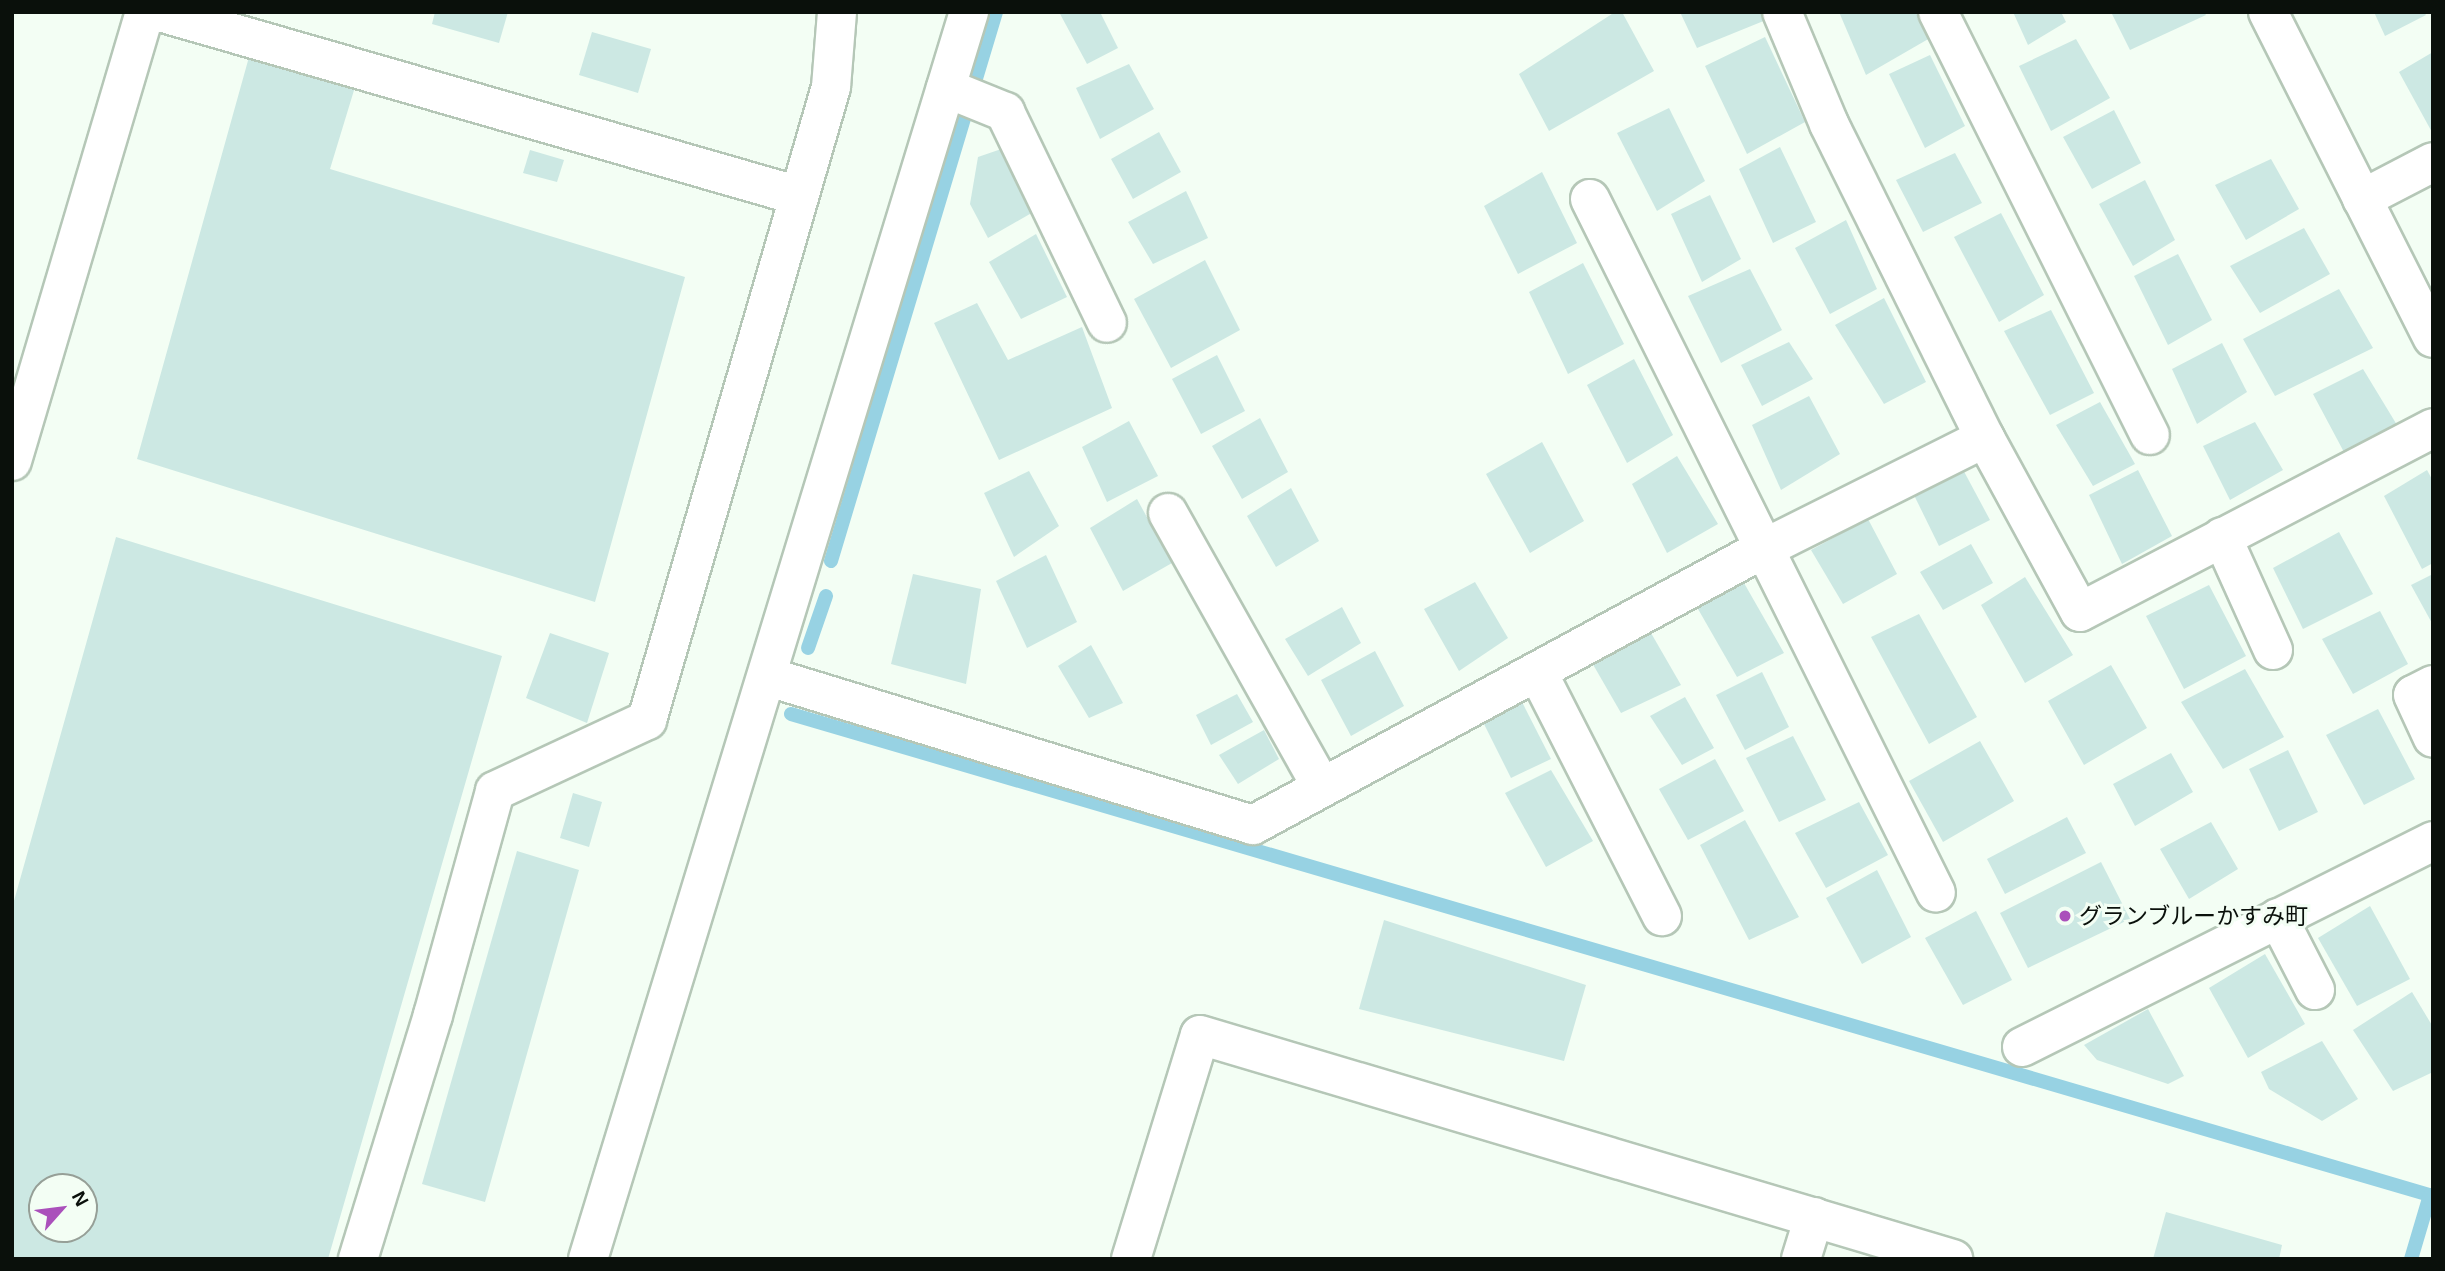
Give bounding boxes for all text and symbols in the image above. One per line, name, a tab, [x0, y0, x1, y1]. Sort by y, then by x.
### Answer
place label: グランブルーかすみ町	[2079, 902, 2309, 930]
marker: グランブルーかすみ町	[2057, 908, 2073, 924]
north arrow	[28, 1173, 98, 1243]
text: N	[68, 1188, 93, 1210]

